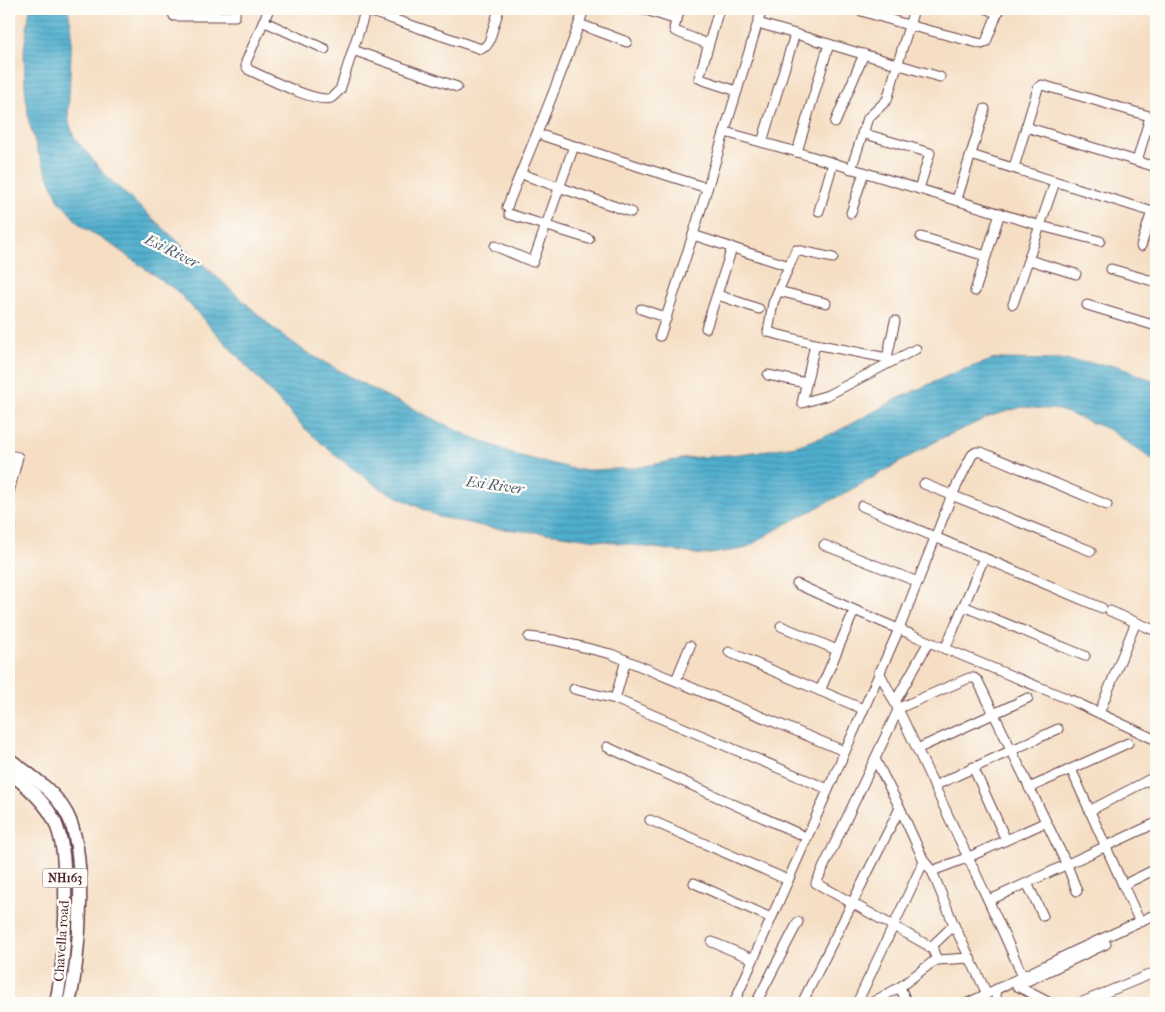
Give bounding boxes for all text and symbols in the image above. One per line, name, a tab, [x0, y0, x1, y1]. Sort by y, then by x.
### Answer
water label: Esi River	[141, 230, 203, 272]
water label: Esi River	[464, 472, 526, 498]
road number: NH163	[42, 868, 88, 888]
street label: Chavella road	[50, 899, 73, 982]

